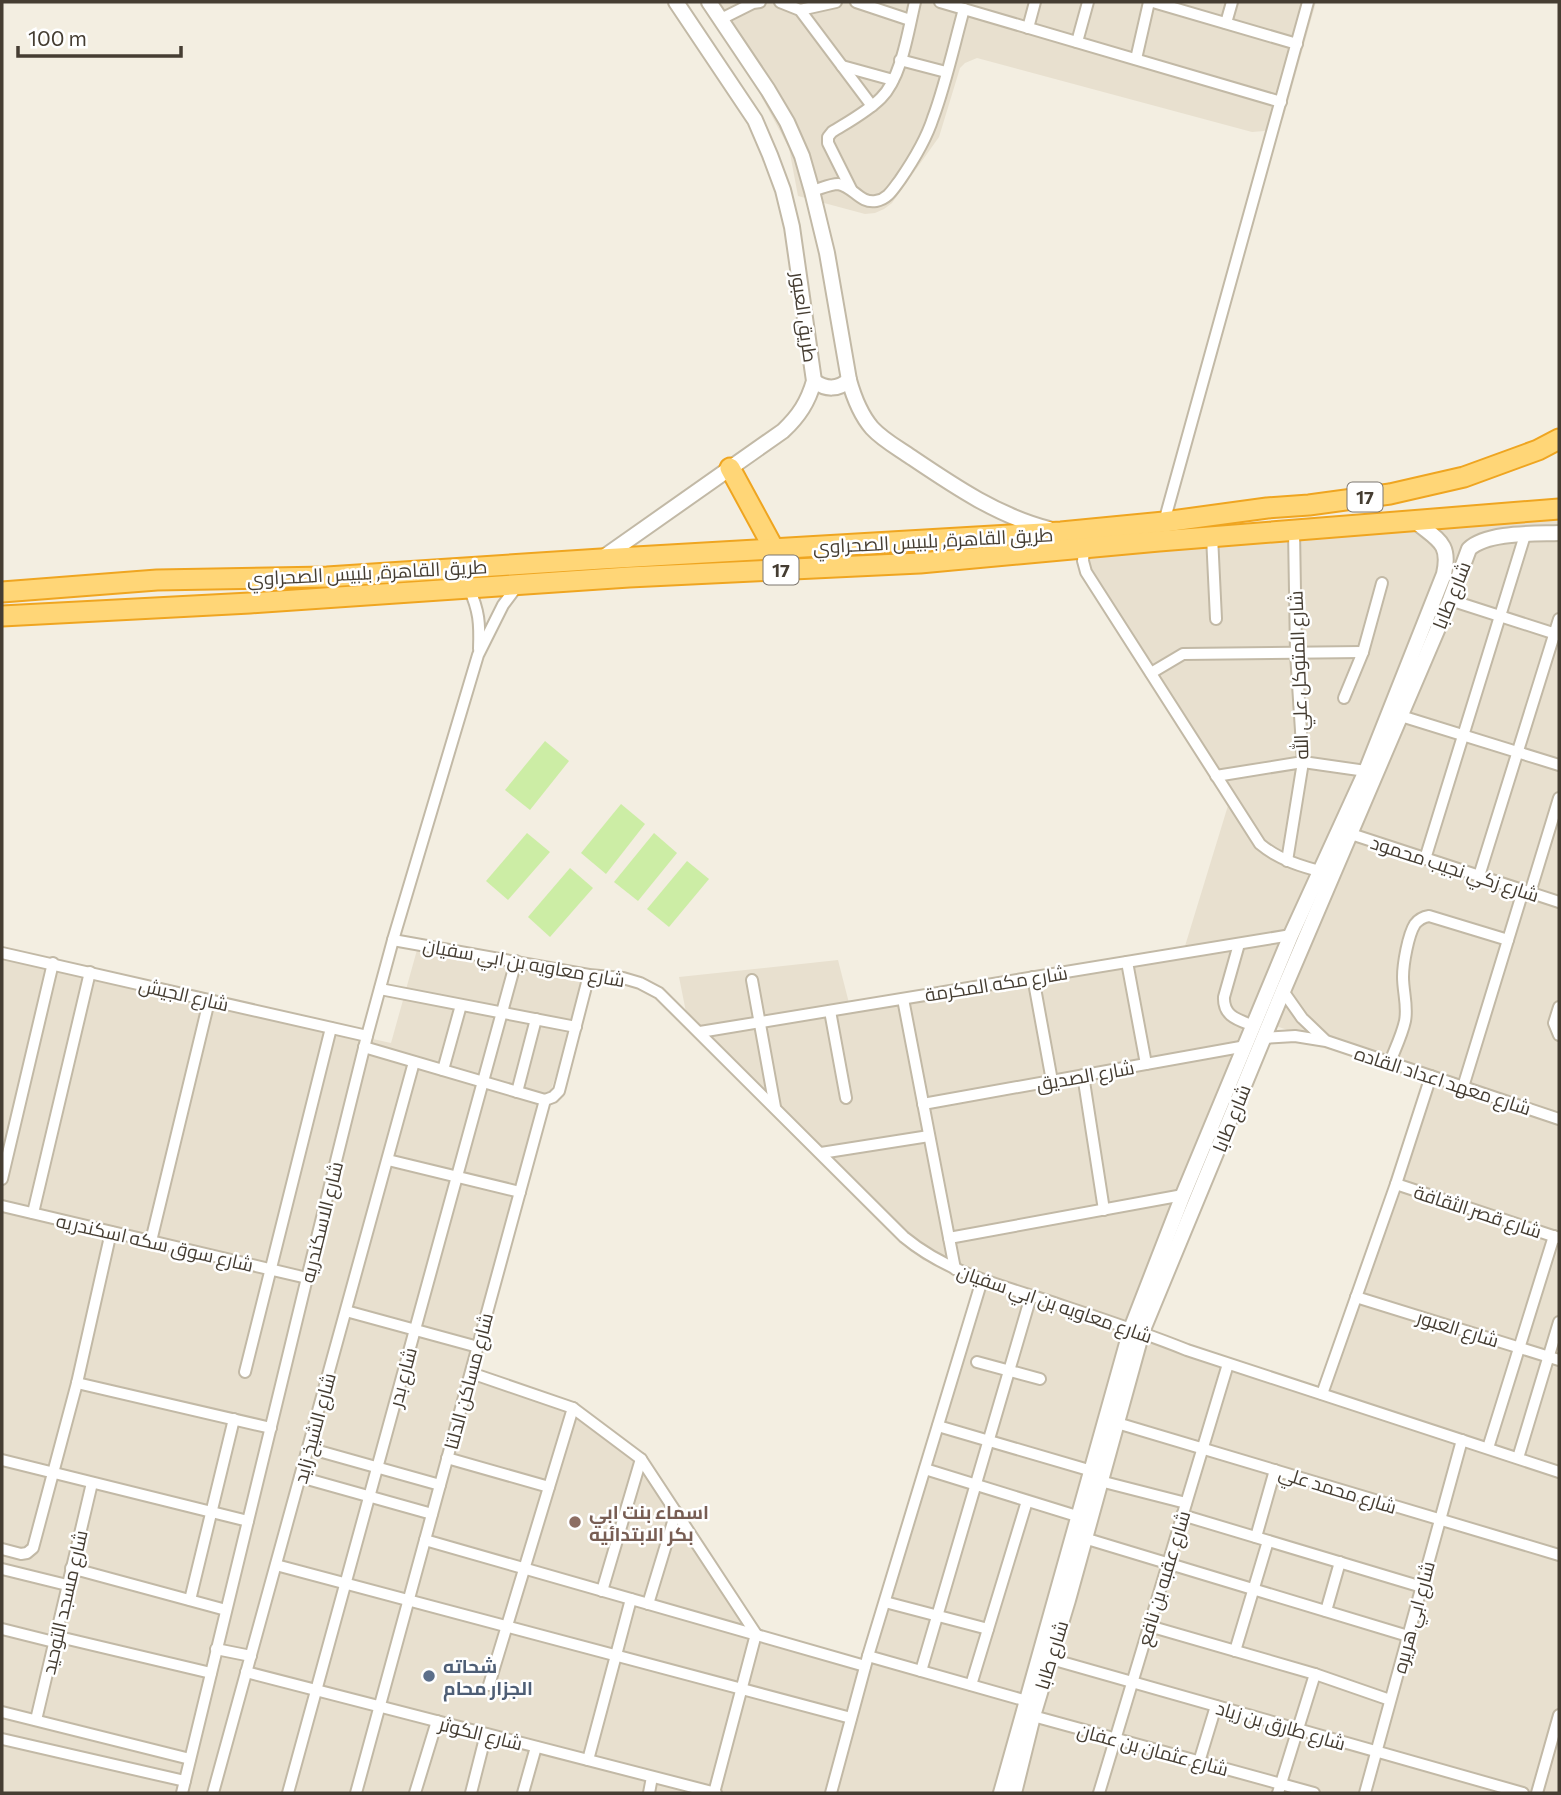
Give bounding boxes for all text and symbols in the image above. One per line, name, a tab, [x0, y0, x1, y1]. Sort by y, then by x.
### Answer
scale bar	[18, 14, 180, 58]
text: 100 m	[28, 25, 87, 50]
street label: طريق العبور	[785, 269, 823, 364]
road number: 17	[1348, 482, 1382, 512]
street label: طريق القاهرة, بلبيس الصحراوي	[812, 522, 1054, 562]
street label: طريق القاهرة, بلبيس الصحراوي	[246, 554, 488, 594]
road number: 17	[764, 556, 798, 584]
street label: شارع طابا	[1427, 558, 1478, 633]
street label: شارع المتوكل علي الله	[1284, 590, 1316, 760]
street label: شارع زكي نجيب محمود	[1367, 830, 1542, 910]
street label: شارع معاويه بن ابي سفيان	[421, 933, 627, 995]
street label: شارع مكه المكرمة	[923, 960, 1070, 1009]
street label: شارع الجيش	[136, 973, 231, 1018]
street label: شارع معهد اعداد القاده	[1351, 1041, 1534, 1122]
street label: شارع الصديق	[1034, 1055, 1136, 1098]
street label: شارع طابا	[1207, 1081, 1258, 1156]
street label: شارع الاسكندريه	[295, 1159, 350, 1286]
street label: شارع قصر الثقافة	[1410, 1180, 1545, 1245]
street label: شارع سوق سكه اسكندريه	[53, 1208, 256, 1279]
street label: شارع معاويه بن ابي سفيان	[953, 1259, 1156, 1351]
street label: شارع العبور	[1412, 1304, 1502, 1354]
street label: شارع مساكن الدلتا	[439, 1310, 500, 1453]
street label: شارع بدر	[383, 1345, 424, 1411]
street label: شارع الشيخ زايد	[288, 1370, 343, 1487]
street label: شارع محمد علي	[1275, 1460, 1400, 1522]
place label: اسماء بنت ابي بكر الابتدائيه	[589, 1500, 709, 1546]
street label: شارع عقبه بن نافع	[1132, 1508, 1197, 1649]
marker: اسماء بنت ابي بكر الابتدائيه	[567, 1514, 583, 1530]
street label: شارع مسجد التوحيد	[36, 1528, 95, 1677]
street label: شارع ابي هريره	[1387, 1558, 1443, 1677]
street label: شارع طابا	[1030, 1618, 1075, 1693]
place label: شحاته الجزار محام	[443, 1654, 533, 1702]
marker: شحاته الجزار محام	[421, 1668, 437, 1684]
street label: شارع طارق بن زياد	[1213, 1696, 1348, 1757]
street label: شارع الكوثر	[435, 1711, 525, 1757]
street label: شارع عثمان بن عفان	[1074, 1718, 1231, 1783]

